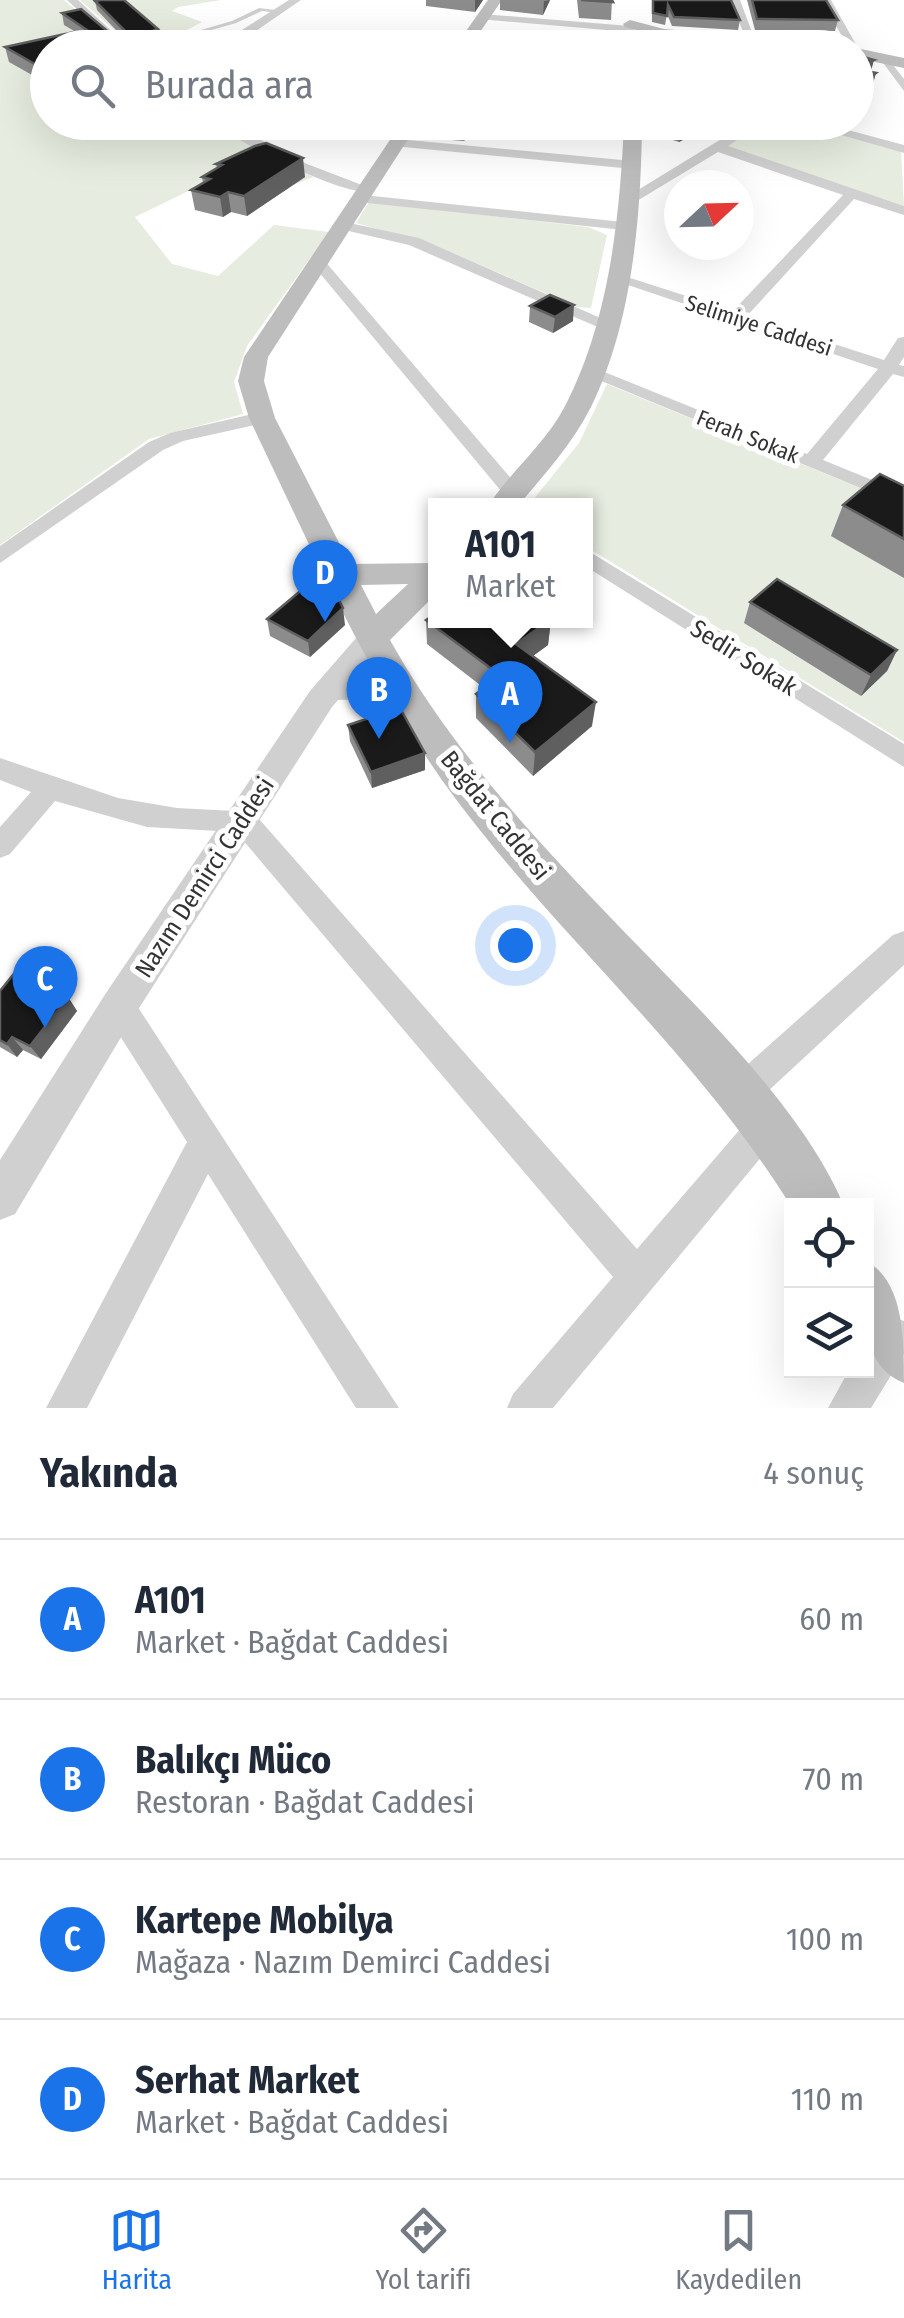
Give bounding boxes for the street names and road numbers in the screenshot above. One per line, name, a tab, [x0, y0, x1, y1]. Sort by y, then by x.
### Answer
street label: Selimiye Caddesi	[682, 289, 836, 362]
street label: Ferah Sokak	[693, 404, 803, 469]
street label: Sedir Sokak	[685, 613, 803, 702]
street label: Bağdat Caddesi	[434, 745, 556, 886]
street label: Nazım Demirci Caddesi	[129, 772, 281, 983]

